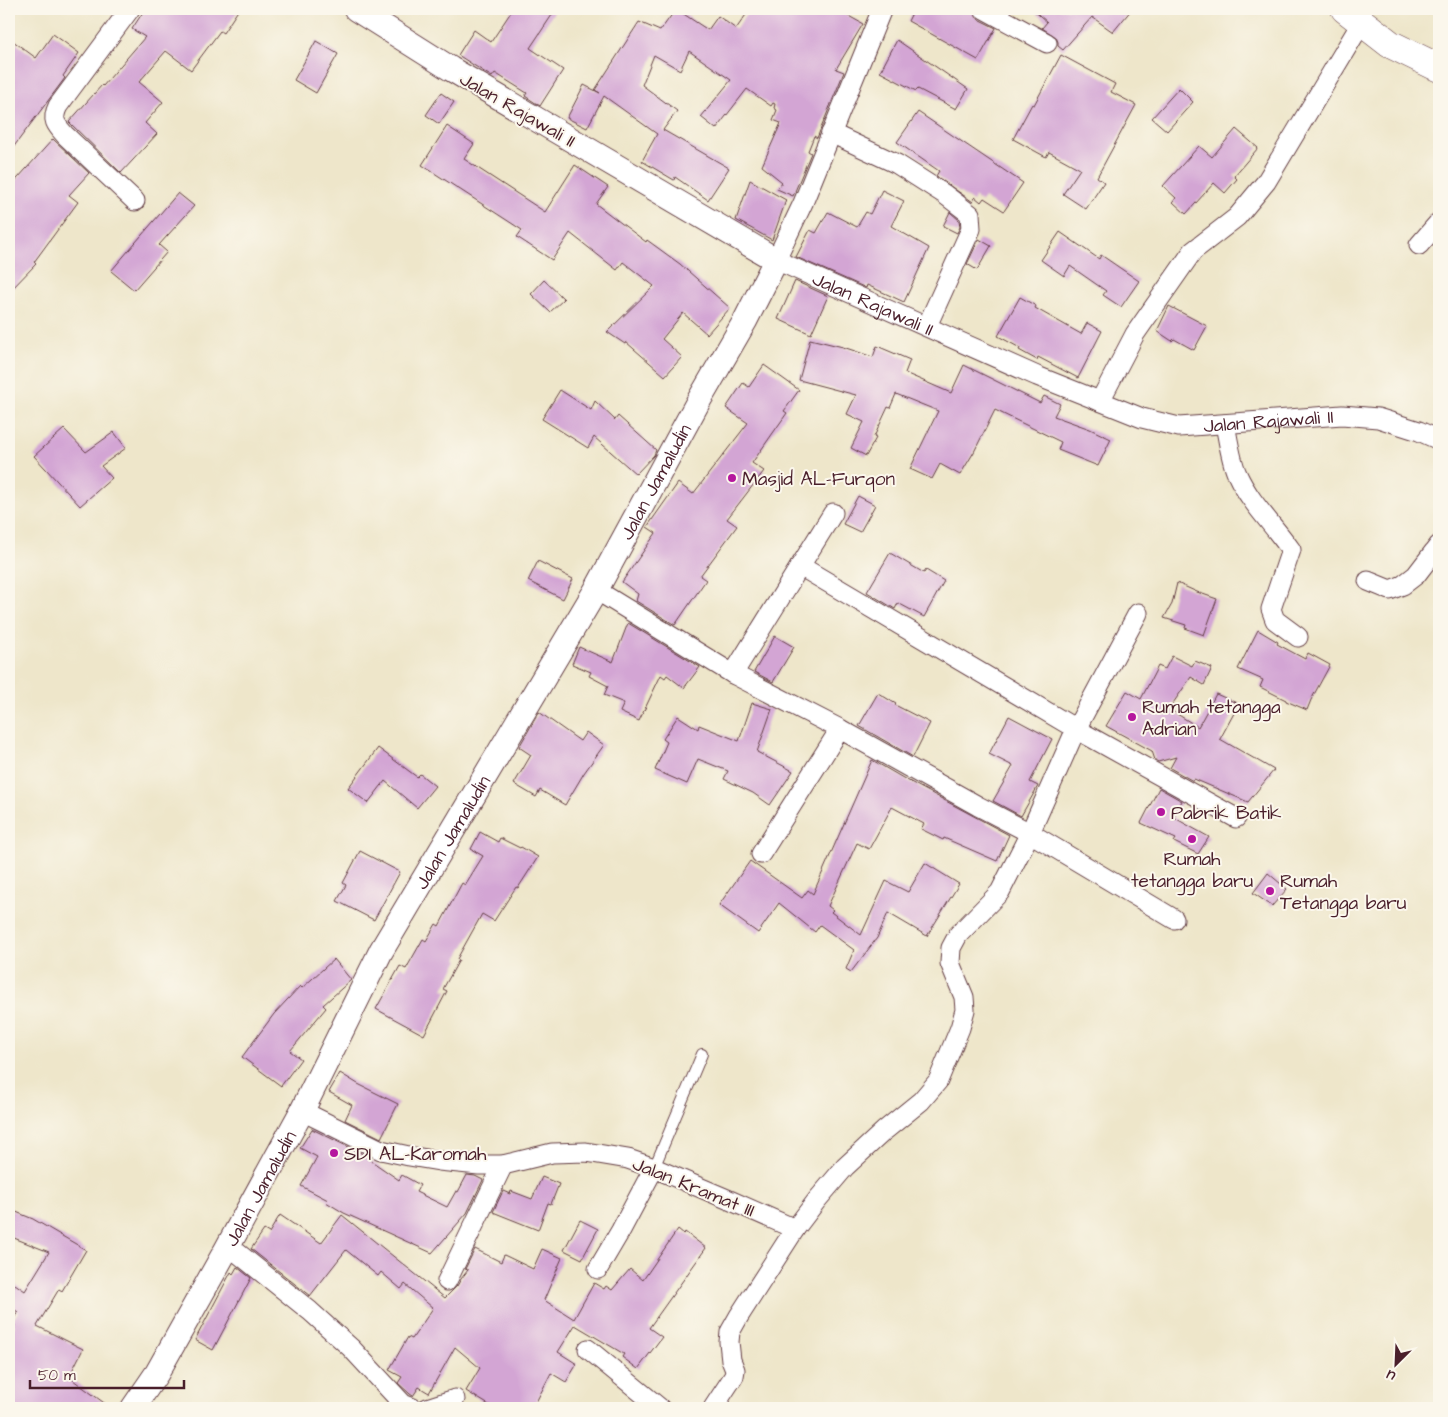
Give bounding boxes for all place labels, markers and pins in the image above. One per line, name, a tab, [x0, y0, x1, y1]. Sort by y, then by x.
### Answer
place label: Masjid AL-Furqon	[742, 466, 895, 493]
marker: Masjid AL-Furqon	[726, 472, 738, 484]
place label: Rumah tetangga Adrian	[1142, 694, 1281, 743]
marker: Rumah tetangga Adrian	[1126, 711, 1138, 723]
place label: Pabrik Batik	[1171, 800, 1282, 827]
marker: Pabrik Batik	[1155, 806, 1167, 818]
marker: Rumah tetangga baru	[1186, 833, 1198, 845]
place label: Rumah tetangga baru	[1131, 846, 1253, 896]
place label: Rumah Tetangga baru	[1280, 868, 1407, 918]
marker: Rumah Tetangga baru	[1264, 885, 1276, 897]
place label: SDI AL-Karomah	[344, 1141, 487, 1168]
marker: SDI AL-Karomah	[328, 1147, 340, 1159]

